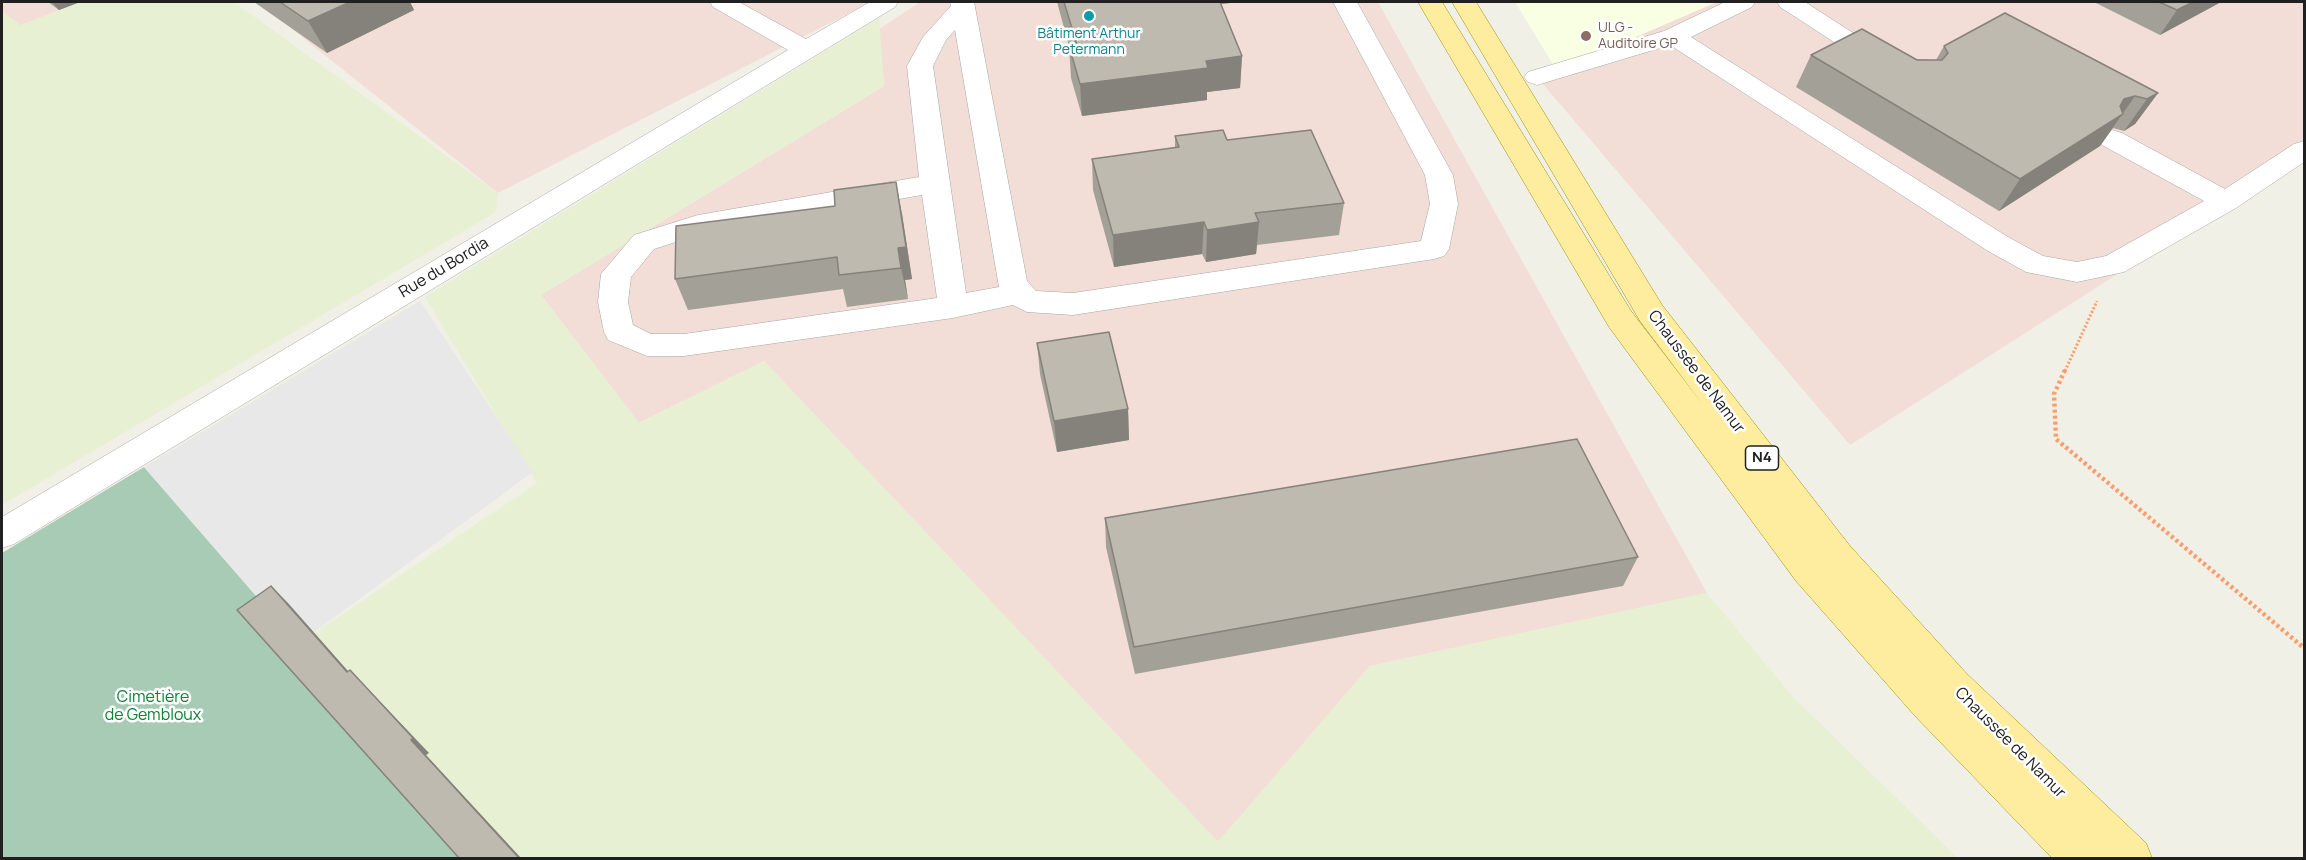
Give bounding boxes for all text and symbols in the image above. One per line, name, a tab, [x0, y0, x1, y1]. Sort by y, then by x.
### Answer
marker: Bâtiment Arthur Petermann	[1082, 9, 1096, 23]
place label: ULG - Auditoire GP	[1598, 20, 1678, 52]
place label: Bâtiment Arthur Petermann	[1038, 26, 1140, 58]
marker: ULG - Auditoire GP	[1579, 29, 1593, 43]
street label: Rue du Bordia	[396, 234, 492, 302]
street label: Chaussée de Namur	[1644, 307, 1748, 437]
road number: N4	[1746, 446, 1778, 470]
street label: Chaussée de Namur	[1951, 684, 2069, 802]
park label: Cimetière de Gembloux	[105, 688, 201, 726]

